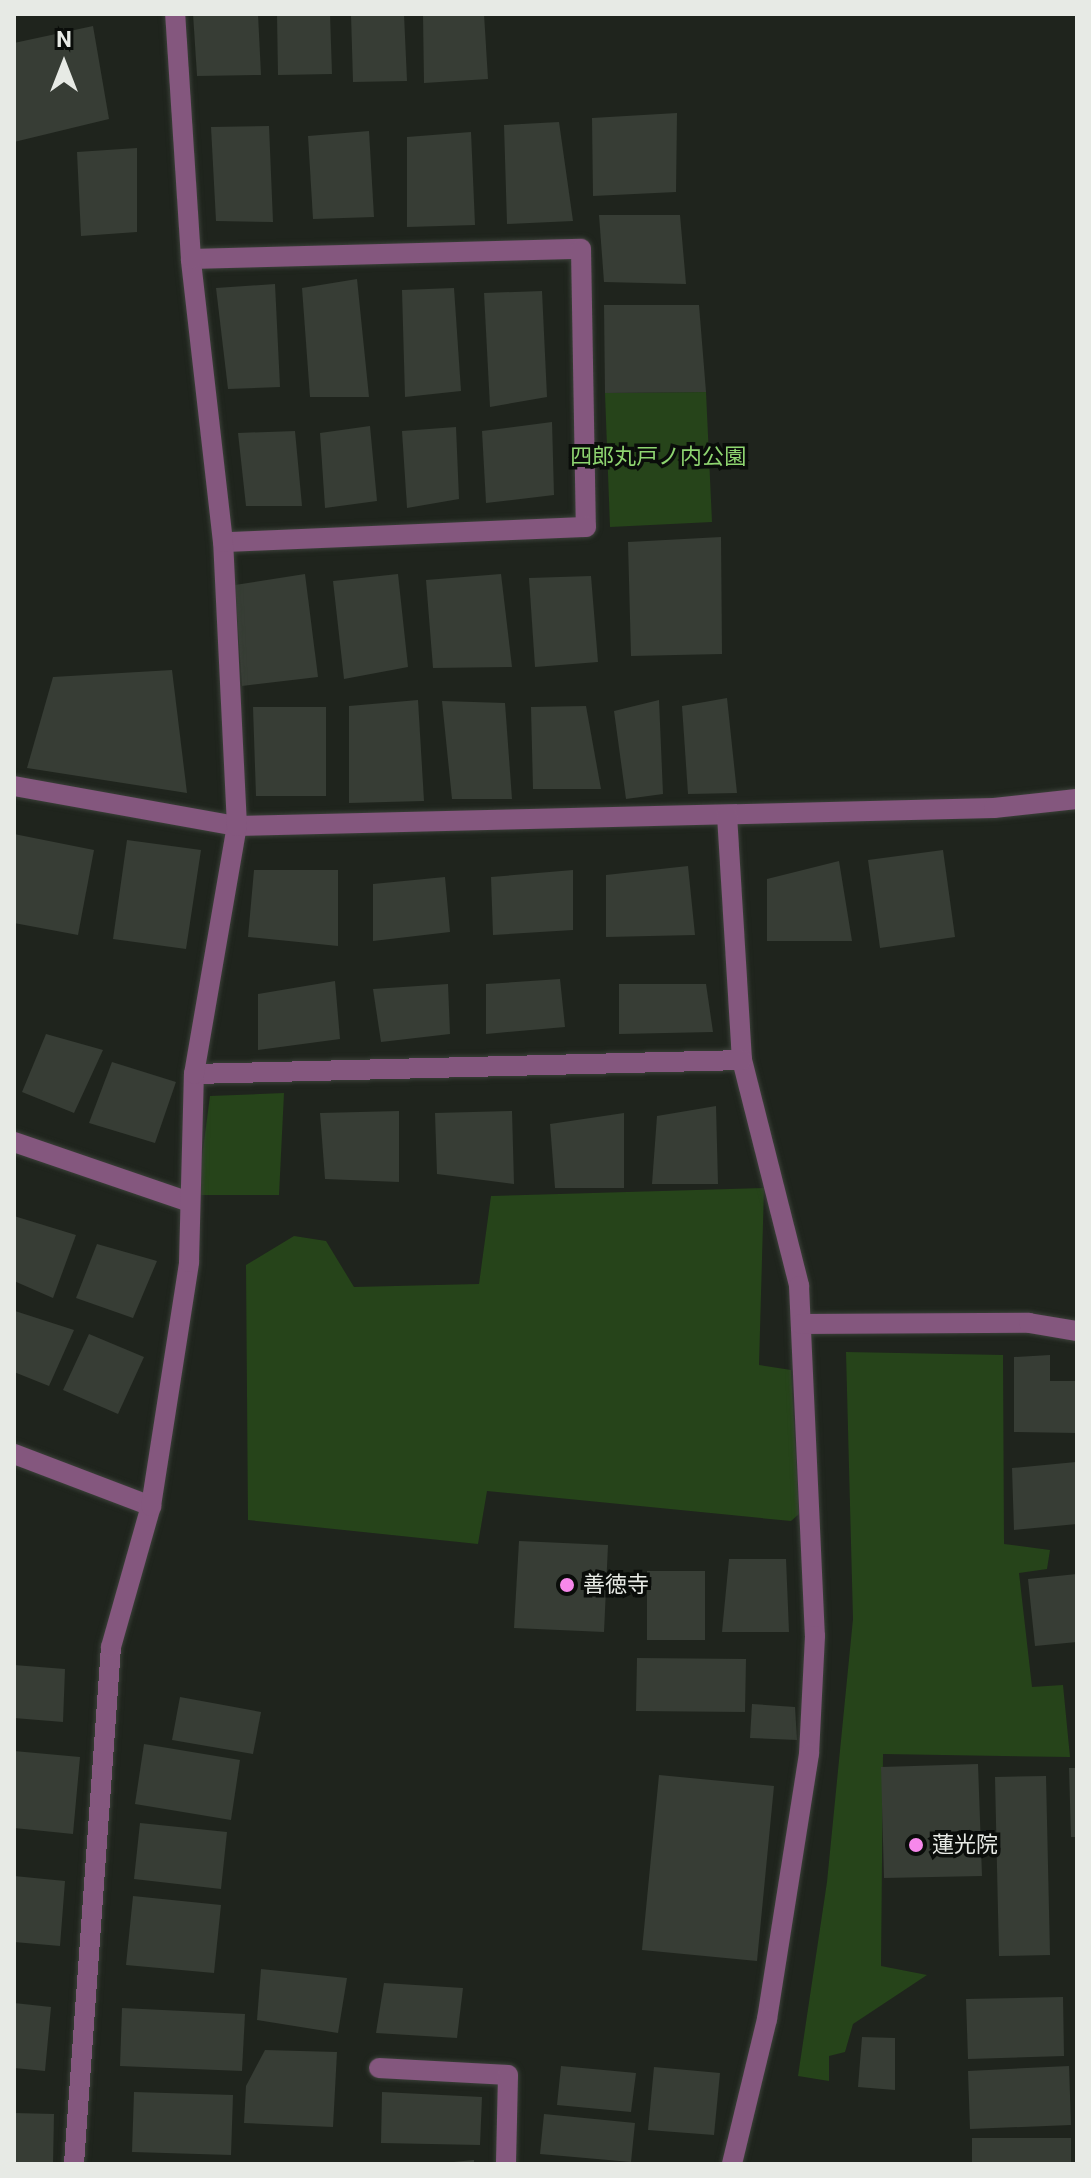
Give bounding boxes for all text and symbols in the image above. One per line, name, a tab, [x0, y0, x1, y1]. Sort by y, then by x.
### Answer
north arrow	[24, 24, 104, 104]
text: N	[56, 27, 72, 52]
park label: 四郎丸戸ノ内公園	[570, 444, 746, 470]
place label: 善徳寺	[583, 1572, 649, 1598]
marker: 善徳寺	[558, 1576, 576, 1594]
place label: 蓮光院	[932, 1832, 998, 1858]
marker: 蓮光院	[907, 1836, 925, 1854]

